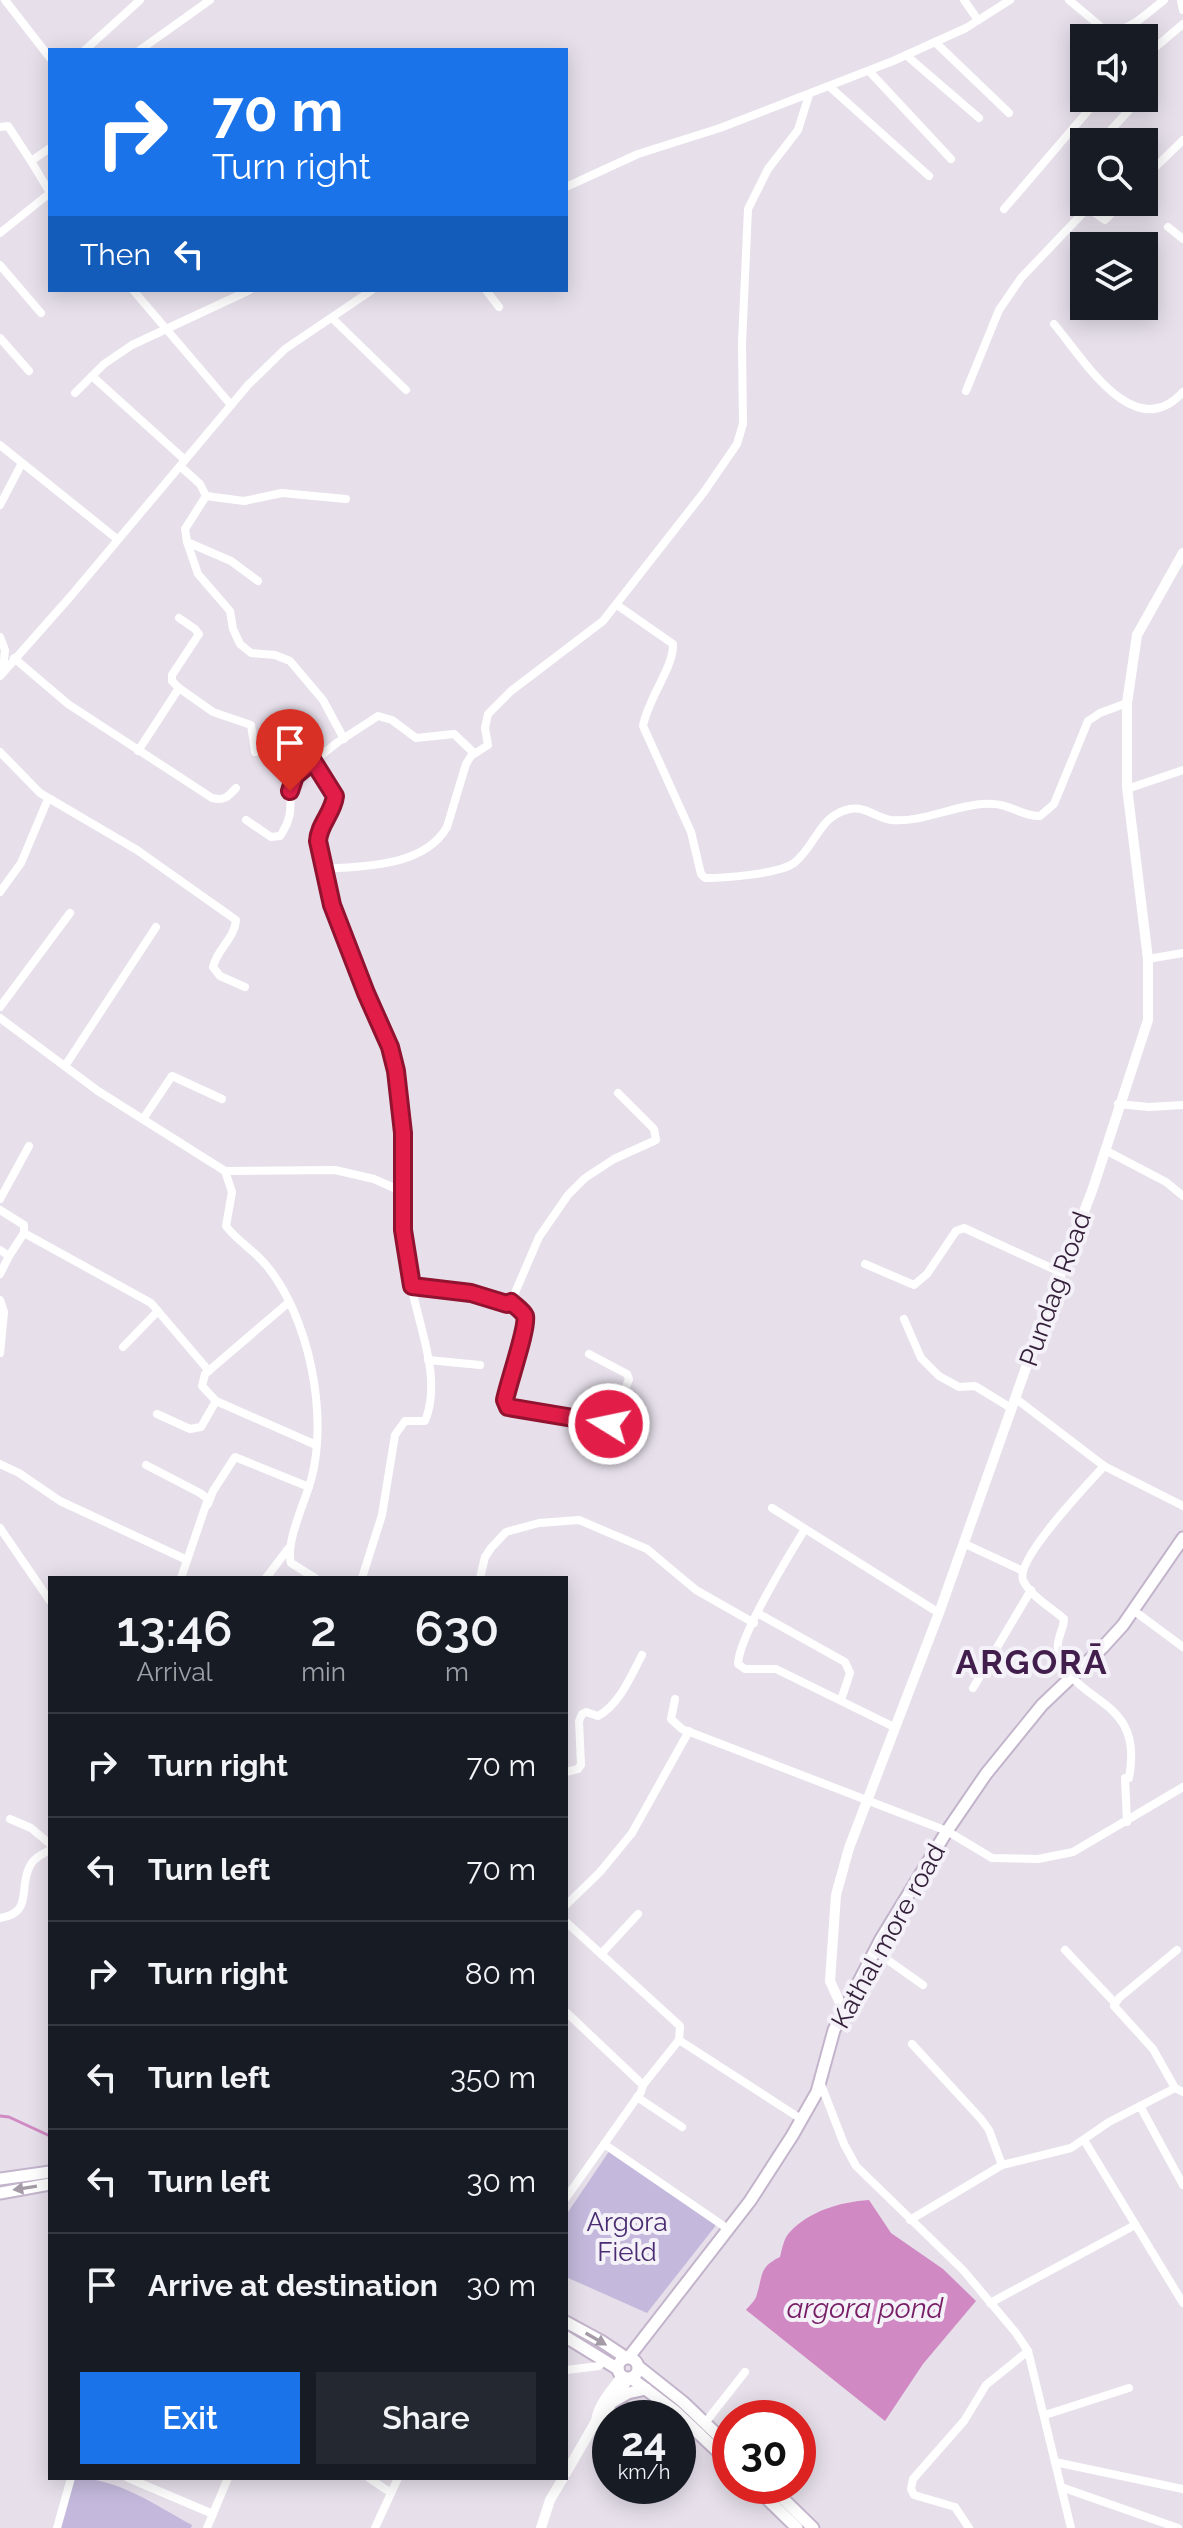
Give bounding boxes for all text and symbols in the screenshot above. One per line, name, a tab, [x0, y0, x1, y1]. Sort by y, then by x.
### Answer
map controls	[1070, 24, 1158, 320]
button: sound	[1070, 24, 1158, 112]
text: 70 m	[212, 78, 343, 144]
icon: right	[80, 80, 184, 184]
button: search	[1070, 128, 1158, 216]
text: Turn right	[212, 145, 371, 187]
icon: left	[167, 232, 211, 276]
button: layers	[1070, 232, 1158, 320]
text: Then	[80, 237, 151, 272]
pin	[256, 709, 324, 791]
icon: arrive	[268, 721, 312, 765]
street label: Pundag Road	[1013, 1208, 1097, 1370]
position arrow	[567, 1382, 651, 1466]
text: 13:46	[117, 1601, 233, 1657]
text: 2	[310, 1601, 337, 1657]
text: 630	[414, 1601, 499, 1657]
district label: ARGORĀ	[955, 1642, 1109, 1682]
text: Arrival	[136, 1657, 213, 1687]
text: min	[301, 1657, 346, 1687]
text: m	[445, 1657, 469, 1687]
icon: right	[80, 1743, 124, 1787]
text: Turn right	[148, 1748, 288, 1783]
text: 70 m	[466, 1748, 536, 1783]
street label: Kathal more road	[825, 1839, 951, 2033]
icon: left	[80, 1847, 124, 1891]
text: Turn left	[148, 1852, 270, 1887]
text: 70 m	[466, 1852, 536, 1887]
icon: right	[80, 1951, 124, 1995]
text: Turn right	[148, 1956, 288, 1991]
text: 80 m	[465, 1956, 536, 1991]
icon: left	[80, 2055, 124, 2099]
text: Turn left	[148, 2060, 270, 2095]
text: 350 m	[450, 2060, 536, 2095]
icon: left	[80, 2159, 124, 2203]
text: Turn left	[148, 2164, 270, 2199]
text: 30 m	[466, 2164, 536, 2199]
one-way arrow	[12, 2182, 37, 2195]
park label: Argora Field	[586, 2207, 668, 2267]
icon: arrive	[80, 2263, 124, 2307]
text: Arrive at destination	[148, 2268, 438, 2303]
text: 30 m	[466, 2268, 536, 2303]
water label: argora pond	[787, 2292, 945, 2325]
one-way arrow	[585, 2332, 607, 2346]
button: Exit	[80, 2372, 300, 2464]
button: Share	[316, 2372, 536, 2464]
speed limit sign: 30	[712, 2400, 816, 2504]
text: 24	[621, 2418, 667, 2465]
text: km/h	[618, 2460, 670, 2484]

